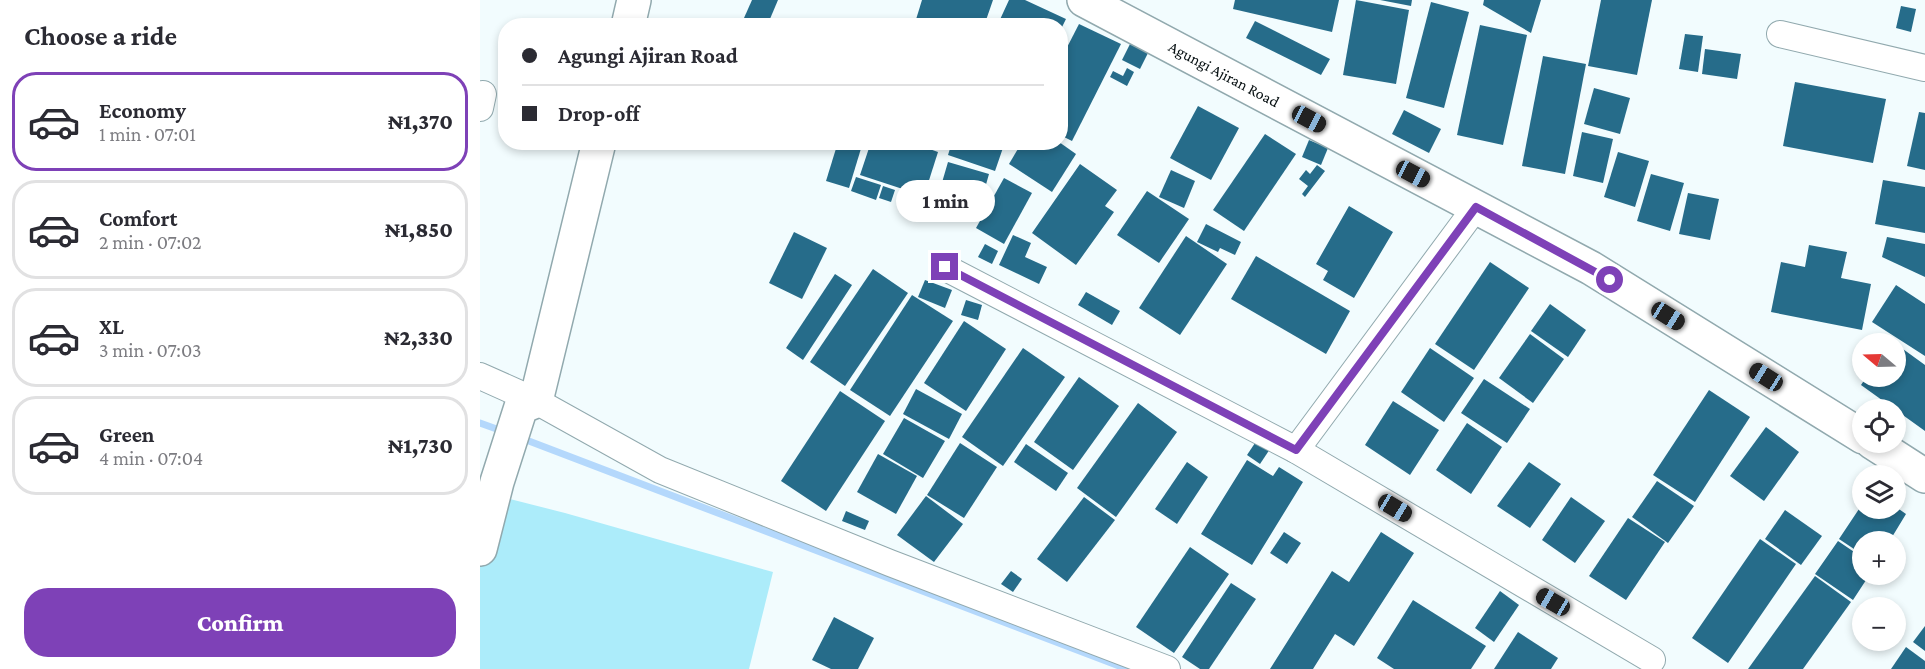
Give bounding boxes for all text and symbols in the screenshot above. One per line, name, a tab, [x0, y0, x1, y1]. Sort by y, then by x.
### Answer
text: Choose a ride	[24, 21, 177, 51]
street label: Agungi Ajiran Road	[1165, 38, 1283, 111]
text: Agungi Ajiran Road	[558, 43, 738, 68]
icon: car	[27, 95, 81, 149]
text: Economy	[99, 98, 186, 123]
text: Drop-off	[558, 101, 640, 126]
car	[1289, 103, 1329, 135]
text: ₦1,370	[388, 109, 453, 134]
text: 1 min · 07:01	[99, 123, 196, 145]
car	[1393, 158, 1433, 190]
callout: 1 min	[896, 180, 994, 222]
text: 1 min	[922, 190, 969, 212]
icon: car	[27, 203, 81, 257]
text: Comfort	[99, 206, 177, 231]
text: ₦1,850	[385, 217, 453, 242]
text: 2 min · 07:02	[99, 231, 202, 253]
route end	[931, 253, 958, 280]
route start	[1596, 266, 1623, 293]
car	[1648, 299, 1688, 333]
icon: car	[27, 311, 81, 365]
text: XL	[99, 314, 124, 339]
text: ₦2,330	[384, 325, 453, 350]
north arrow	[1852, 333, 1906, 387]
map controls	[1852, 333, 1906, 651]
text: 3 min · 07:03	[99, 339, 202, 361]
car	[1746, 360, 1786, 394]
button: locate	[1852, 399, 1906, 453]
icon: car	[27, 419, 81, 473]
text: Green	[99, 422, 155, 447]
text: ₦1,730	[388, 433, 453, 458]
text: 4 min · 07:04	[99, 447, 203, 469]
button: layers	[1852, 465, 1906, 519]
car	[1375, 491, 1415, 525]
button: +	[1852, 531, 1906, 585]
car	[1533, 585, 1573, 619]
button: Confirm	[24, 588, 456, 657]
button: −	[1852, 597, 1906, 651]

